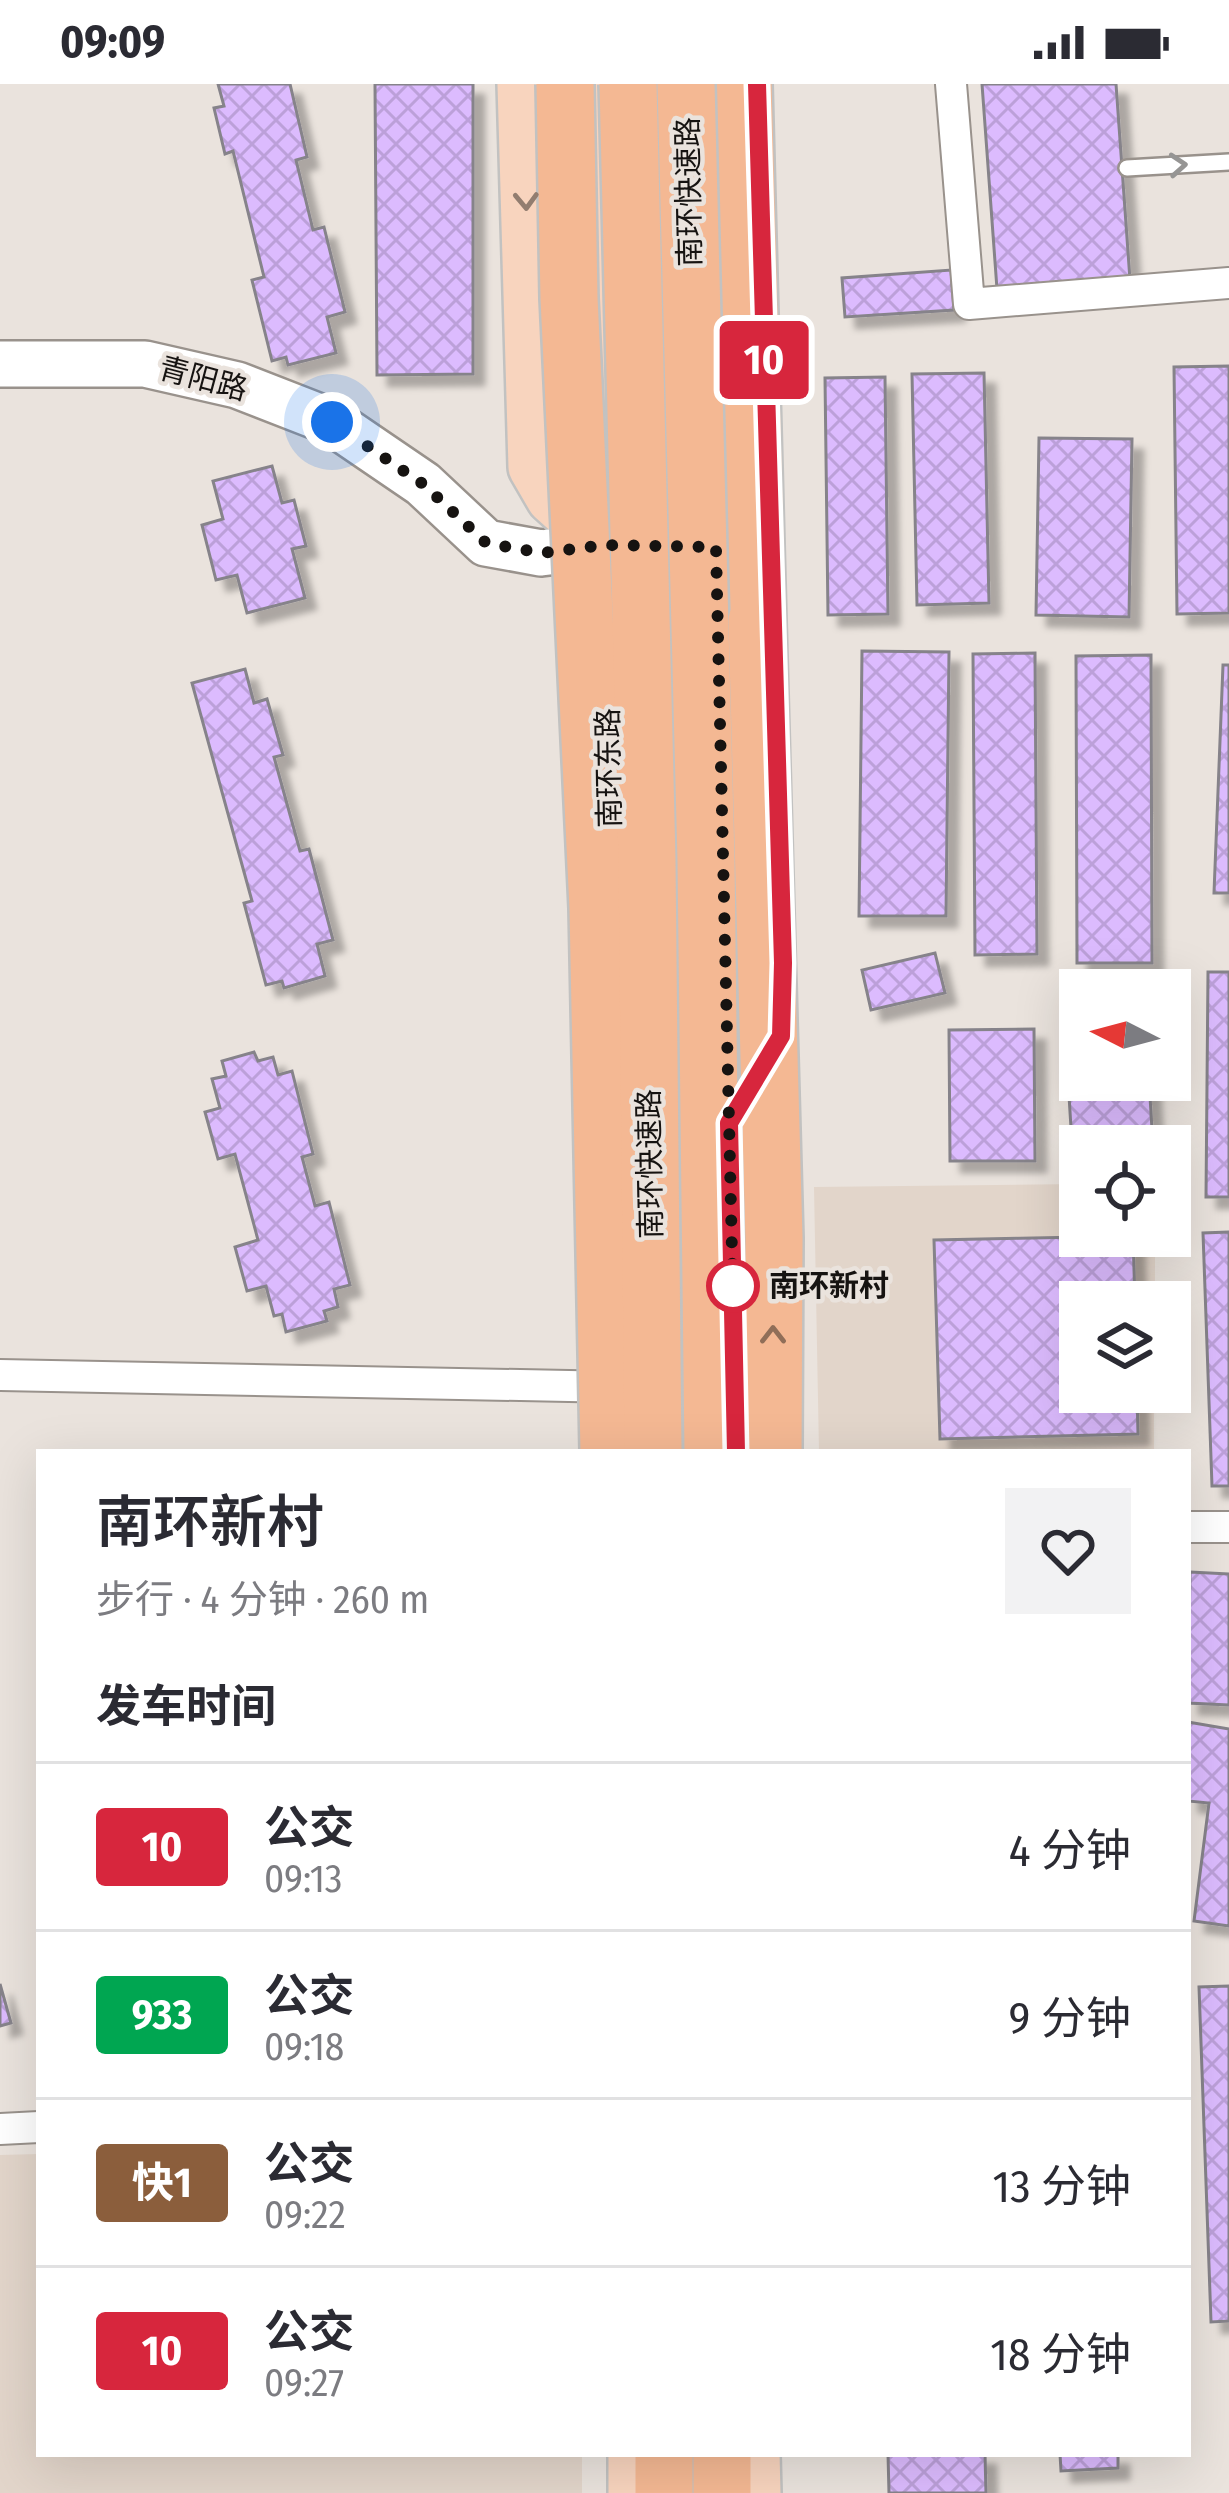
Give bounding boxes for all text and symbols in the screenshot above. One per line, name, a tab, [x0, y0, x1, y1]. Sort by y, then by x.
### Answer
text: 09:09	[60, 15, 165, 69]
street label: 南环快速路	[670, 117, 708, 267]
one-way arrow	[1169, 152, 1188, 178]
one-way arrow	[513, 192, 539, 211]
line badge: 10	[710, 321, 818, 399]
text: 10	[744, 335, 784, 385]
street label: 青阳路	[155, 350, 251, 408]
your location	[302, 392, 362, 452]
street label: 南环东路	[590, 708, 628, 828]
north arrow	[1059, 969, 1191, 1101]
map controls	[1059, 969, 1191, 1413]
street label: 南环快速路	[631, 1089, 669, 1239]
button: locate	[1059, 1125, 1191, 1257]
marker: 南环新村	[708, 1261, 758, 1311]
place label: 南环新村	[769, 1268, 889, 1304]
button: layers	[1059, 1281, 1191, 1413]
one-way arrow	[760, 1325, 786, 1343]
button: heart	[1005, 1488, 1131, 1614]
text: 南环新村	[96, 1489, 324, 1557]
text: 步行 · 4 分钟 · 260 m	[96, 1577, 429, 1623]
text: 发车时间	[96, 1680, 276, 1734]
text: 公交	[264, 1801, 354, 1855]
text: 10	[142, 1822, 182, 1872]
text: 4 分钟	[1009, 1824, 1131, 1878]
text: 09:13	[264, 1856, 342, 1902]
text: 公交	[264, 1969, 354, 2023]
text: 933	[132, 1990, 192, 2040]
text: 9 分钟	[1009, 1992, 1131, 2046]
text: 09:18	[264, 2024, 344, 2070]
text: 公交	[264, 2137, 354, 2191]
text: 快1	[132, 2158, 192, 2208]
text: 13 分钟	[993, 2160, 1131, 2214]
text: 09:22	[264, 2192, 346, 2238]
text: 公交	[264, 2305, 354, 2359]
text: 10	[142, 2326, 182, 2376]
text: 18 分钟	[990, 2328, 1131, 2382]
text: 09:27	[264, 2360, 344, 2406]

